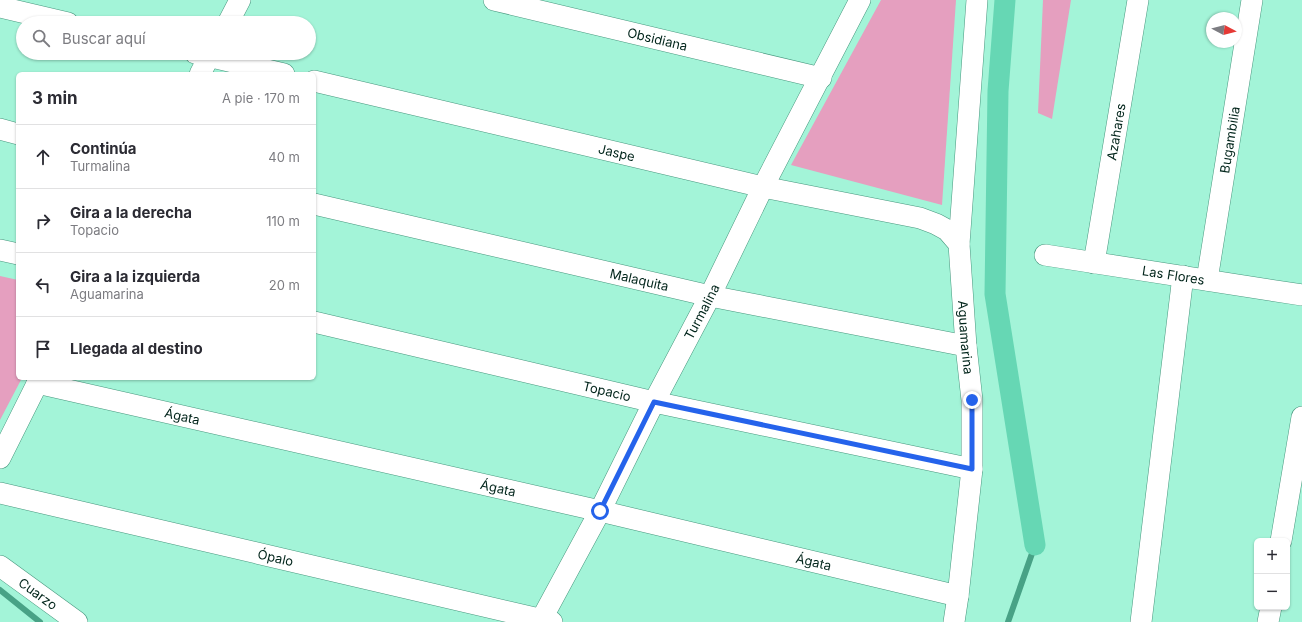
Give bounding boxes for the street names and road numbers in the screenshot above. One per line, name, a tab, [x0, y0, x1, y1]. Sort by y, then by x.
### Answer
street label: Obsidiana	[626, 24, 689, 54]
street label: Azahares	[1103, 102, 1129, 162]
street label: Bugambilia	[1216, 105, 1243, 174]
street label: Jaspe	[597, 140, 637, 165]
street label: Las Flores	[1141, 262, 1206, 288]
street label: Malaquita	[608, 265, 670, 294]
street label: Turmalina	[681, 281, 723, 342]
street label: Aguamarina	[955, 300, 977, 375]
street label: Topacio	[581, 378, 633, 404]
street label: Ágata	[163, 404, 202, 428]
street label: Ágata	[479, 476, 518, 500]
street label: Ópalo	[256, 545, 295, 569]
street label: Ágata	[794, 550, 833, 574]
street label: Cuarzo	[15, 574, 61, 613]

